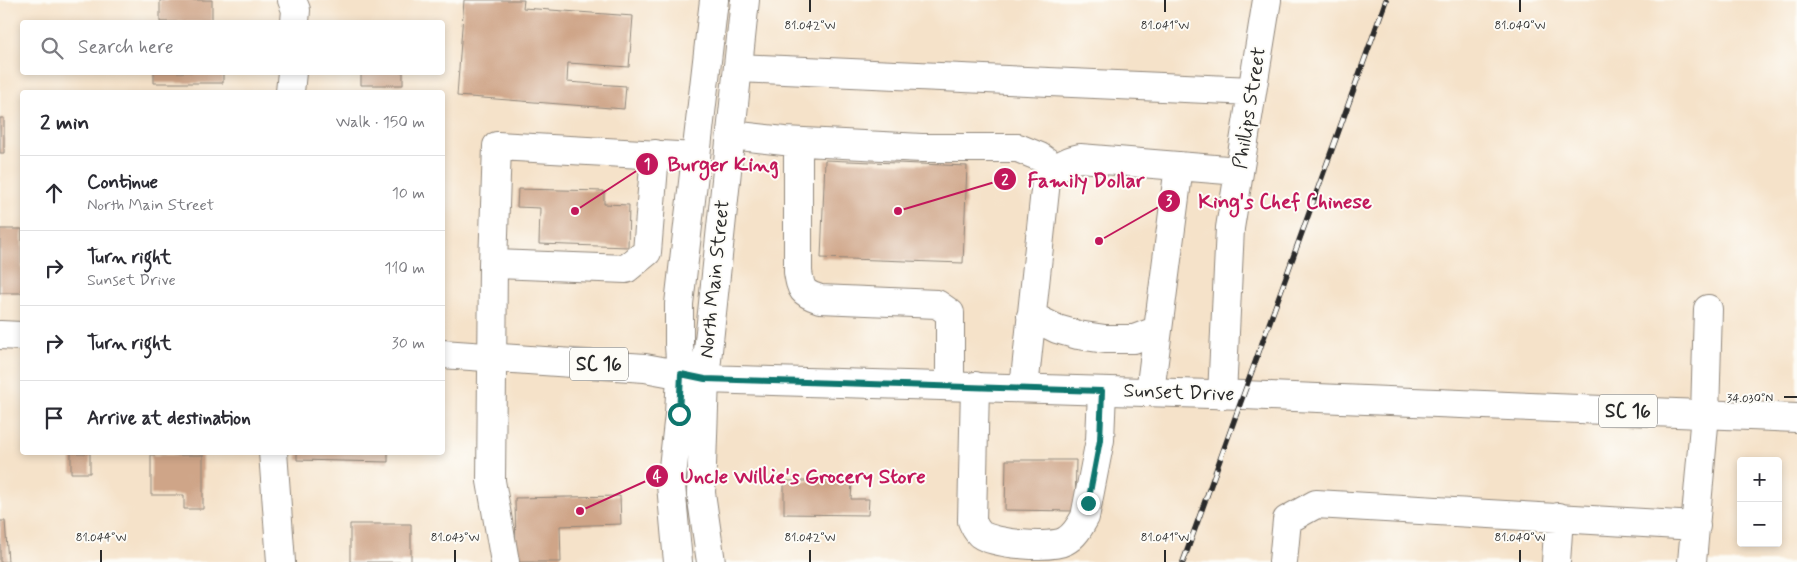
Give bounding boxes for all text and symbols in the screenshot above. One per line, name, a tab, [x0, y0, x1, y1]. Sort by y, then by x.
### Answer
text: 81.042°W	[785, 18, 836, 34]
text: 81.041°W	[1141, 18, 1189, 34]
text: 81.040°W	[1495, 18, 1546, 34]
search box	[20, 20, 445, 75]
icon: search	[38, 34, 66, 62]
text: Search here	[78, 35, 174, 60]
street label: Phillips Street	[1227, 45, 1273, 171]
text: 2 min	[40, 109, 89, 137]
text: Walk · 150 m	[336, 112, 425, 133]
callout: Burger King	[634, 146, 787, 182]
text: Burger King	[667, 151, 779, 181]
text: 1	[644, 155, 650, 175]
callout: Family Dollar	[992, 161, 1155, 197]
text: Family Dollar	[1028, 167, 1146, 195]
text: Continue	[87, 170, 158, 195]
text: 2	[1001, 171, 1009, 191]
icon: ahead	[40, 179, 68, 207]
text: 10 m	[392, 183, 425, 204]
callout: King's Chef Chinese	[1156, 183, 1388, 219]
text: King's Chef Chinese	[1198, 188, 1372, 218]
text: 3	[1166, 192, 1173, 212]
text: North Main Street	[87, 195, 214, 216]
street label: North Main Street	[693, 198, 737, 360]
text: Turn right	[87, 245, 171, 270]
icon: right	[40, 254, 68, 282]
text: 110 m	[384, 258, 425, 279]
text: Sunset Drive	[87, 270, 176, 291]
icon: right	[40, 329, 68, 357]
text: Turn right	[87, 331, 171, 356]
text: 30 m	[392, 333, 425, 354]
road number: SC 16	[570, 348, 628, 380]
street label: Sunset Drive	[1123, 378, 1235, 408]
text: 34.030°N	[1727, 391, 1773, 407]
road number: SC 16	[1599, 394, 1657, 428]
route start	[668, 403, 691, 426]
icon: arrive	[40, 404, 68, 432]
text: Arrive at destination	[87, 406, 251, 431]
map controls	[1737, 457, 1782, 547]
button: +	[1737, 457, 1782, 502]
callout: Uncle Willie's Grocery Store	[645, 458, 935, 494]
text: Uncle Willie's Grocery Store	[680, 463, 926, 491]
text: 4	[653, 467, 662, 487]
route end	[1077, 492, 1100, 515]
button: −	[1737, 502, 1782, 547]
text: 81.044°W	[76, 530, 126, 546]
text: 81.043°W	[431, 530, 479, 546]
text: 81.042°W	[785, 530, 836, 546]
text: 81.041°W	[1141, 530, 1189, 546]
text: 81.040°W	[1495, 530, 1546, 546]

